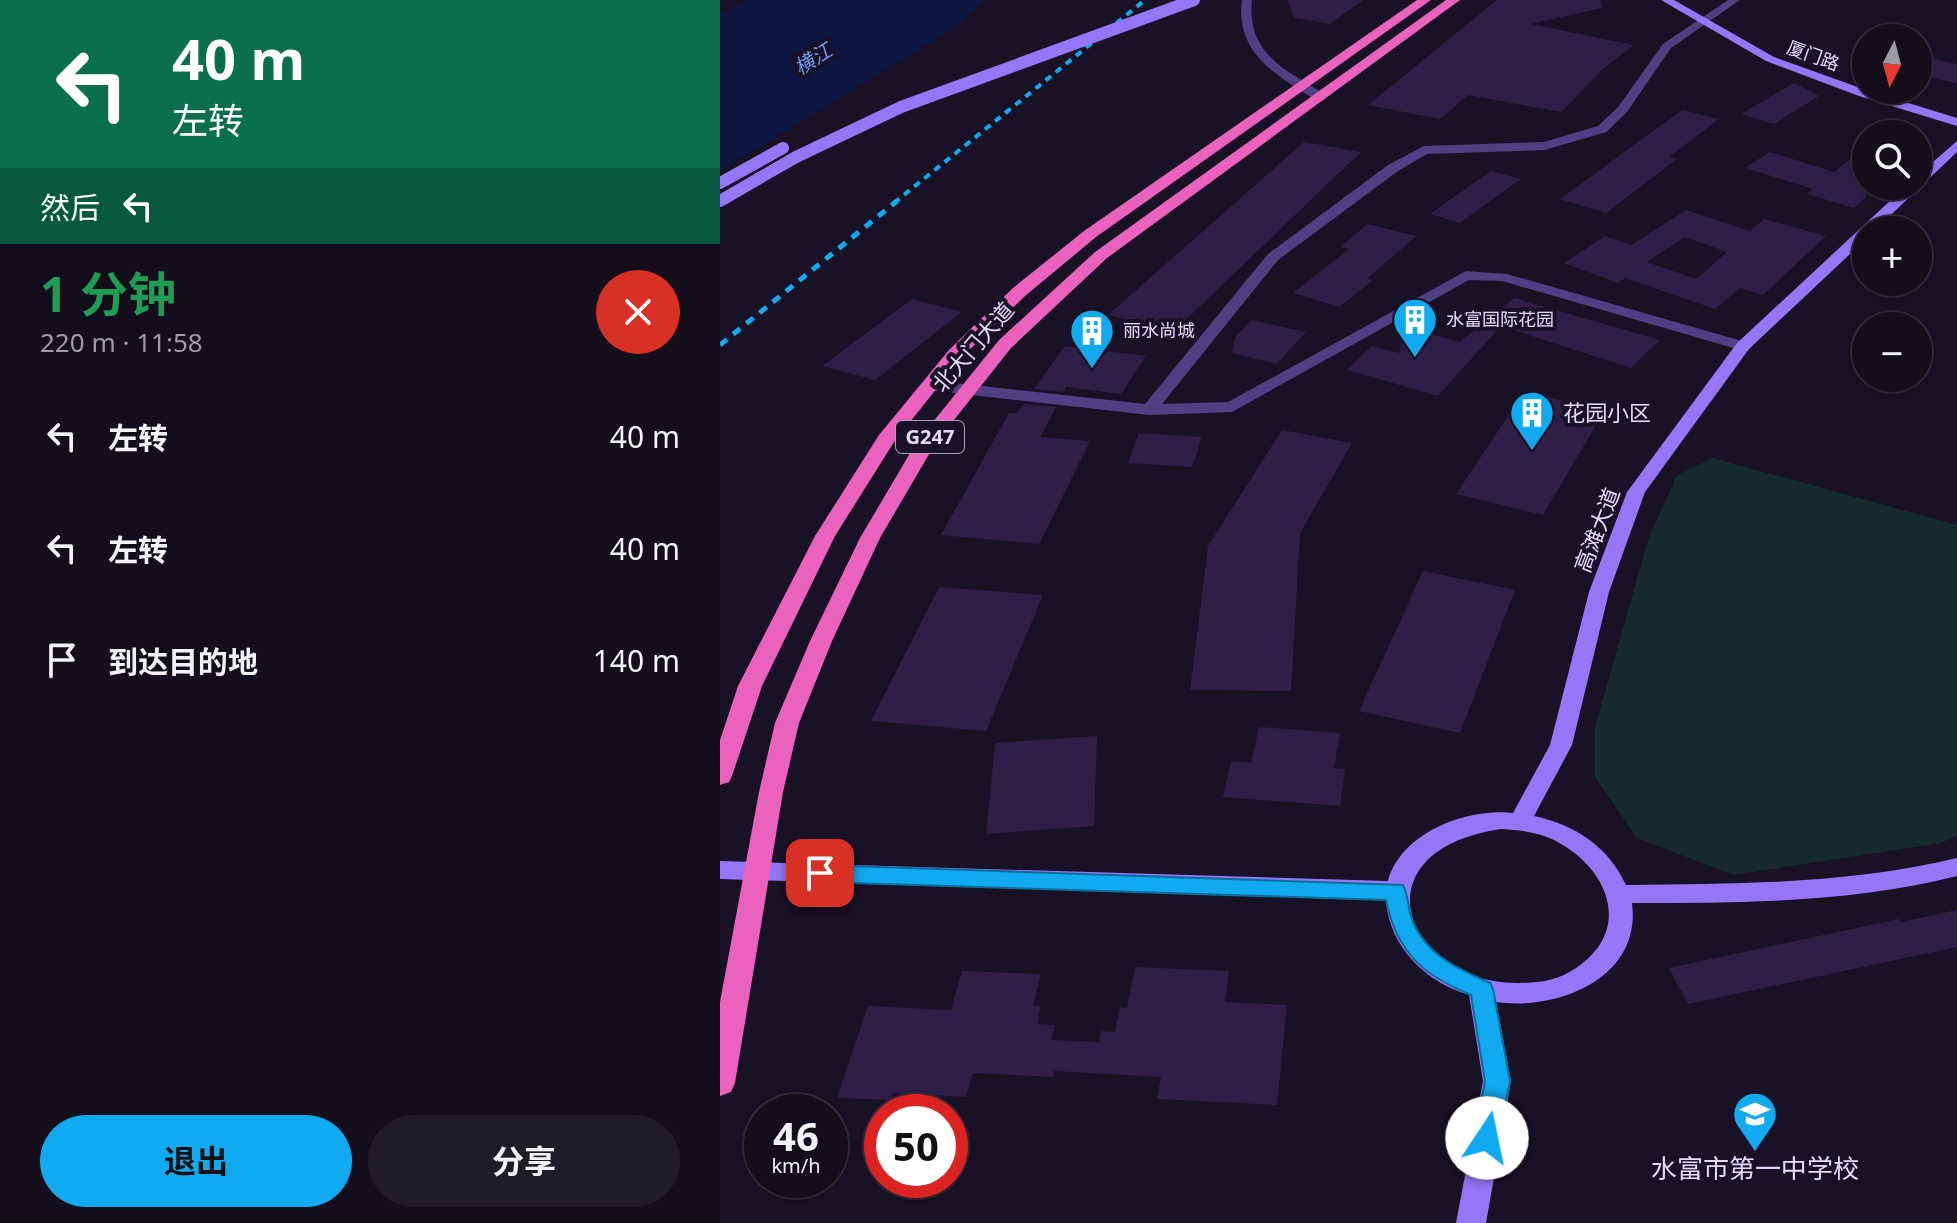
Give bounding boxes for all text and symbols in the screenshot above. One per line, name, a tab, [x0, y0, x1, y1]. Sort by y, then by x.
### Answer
text: 40 m	[172, 20, 305, 96]
north arrow	[1852, 24, 1932, 104]
map controls	[1852, 24, 1932, 392]
icon: left	[40, 32, 144, 136]
water label: 横江	[789, 35, 839, 81]
street label: 厦门路	[1784, 35, 1843, 76]
text: 左转	[172, 96, 244, 145]
button: search	[1852, 120, 1932, 200]
icon: left	[116, 184, 160, 228]
text: 然后	[40, 187, 100, 228]
button: +	[1852, 216, 1932, 296]
text: 1 分钟	[40, 261, 176, 326]
button: close	[596, 270, 680, 354]
street label: 北大门大道	[925, 295, 1020, 398]
building icon: 水富国际花园	[1391, 296, 1439, 359]
building icon: 丽水尚城	[1068, 307, 1116, 370]
place label: 水富国际花园	[1446, 307, 1554, 331]
button: −	[1852, 312, 1932, 392]
place label: 丽水尚城	[1123, 318, 1195, 342]
text: 220 m · 11:58	[40, 324, 203, 360]
building icon: 花园小区	[1508, 389, 1556, 452]
place label: 花园小区	[1563, 397, 1651, 427]
icon: left	[40, 414, 84, 458]
text: 40 m	[610, 416, 680, 457]
text: 左转	[108, 417, 168, 458]
road number: G247	[896, 421, 964, 453]
street label: 高滩大道	[1566, 483, 1626, 576]
icon: left	[40, 526, 84, 570]
text: 40 m	[610, 528, 680, 569]
text: 左转	[108, 529, 168, 570]
icon: arrive	[40, 638, 84, 682]
text: 140 m	[593, 640, 680, 681]
text: 到达目的地	[108, 641, 258, 682]
pin	[786, 839, 854, 907]
icon: arrive	[798, 851, 842, 895]
school or university icon: 水富市第一中学校	[1731, 1090, 1779, 1153]
speed limit sign: 50	[864, 1094, 968, 1198]
position arrow	[1445, 1096, 1529, 1180]
text: 46	[773, 1108, 819, 1163]
button: 退出	[40, 1115, 352, 1207]
button: 分享	[368, 1115, 680, 1207]
place label: 水富市第一中学校	[1651, 1150, 1859, 1186]
text: km/h	[771, 1152, 821, 1179]

